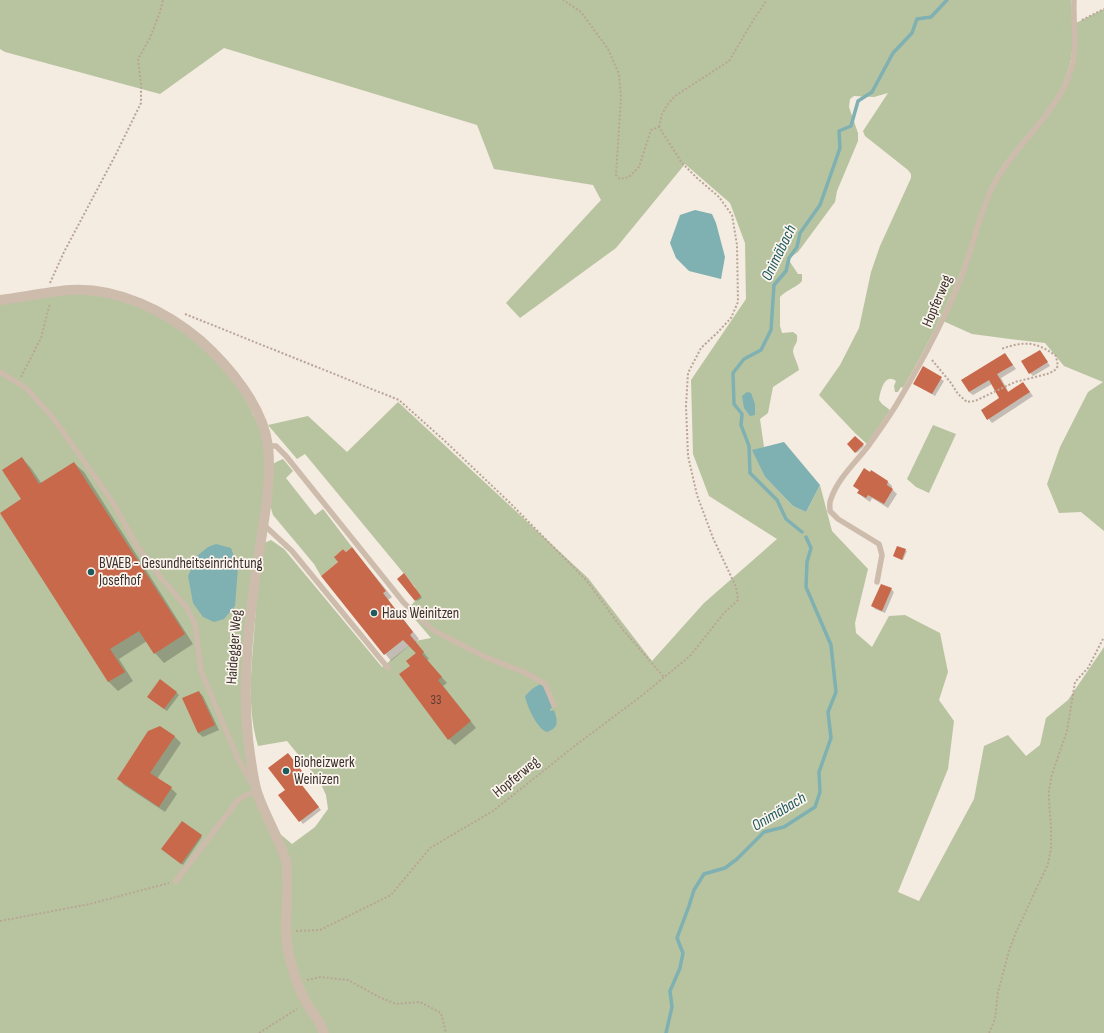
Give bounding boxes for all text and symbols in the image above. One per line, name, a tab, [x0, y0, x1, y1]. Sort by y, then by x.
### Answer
water label: Onimäbach	[757, 222, 801, 284]
street label: Hopferweg	[918, 272, 956, 330]
place label: BVAEB - Gesundheitseinrichtung Josefhof	[98, 554, 263, 590]
marker: BVAEB - Gesundheitseinrichtung Josefhof	[86, 567, 96, 577]
place label: Haus Weinitzen	[382, 604, 459, 623]
marker: Haus Weinitzen	[369, 608, 379, 618]
street label: Haidegger Weg	[222, 609, 246, 685]
house number: 33	[431, 692, 441, 708]
street label: Hopferweg	[489, 752, 543, 802]
place label: Bioheizwerk Weinizen	[294, 753, 355, 789]
marker: Bioheizwerk Weinizen	[281, 766, 291, 776]
water label: Onimäbach	[748, 788, 810, 836]

